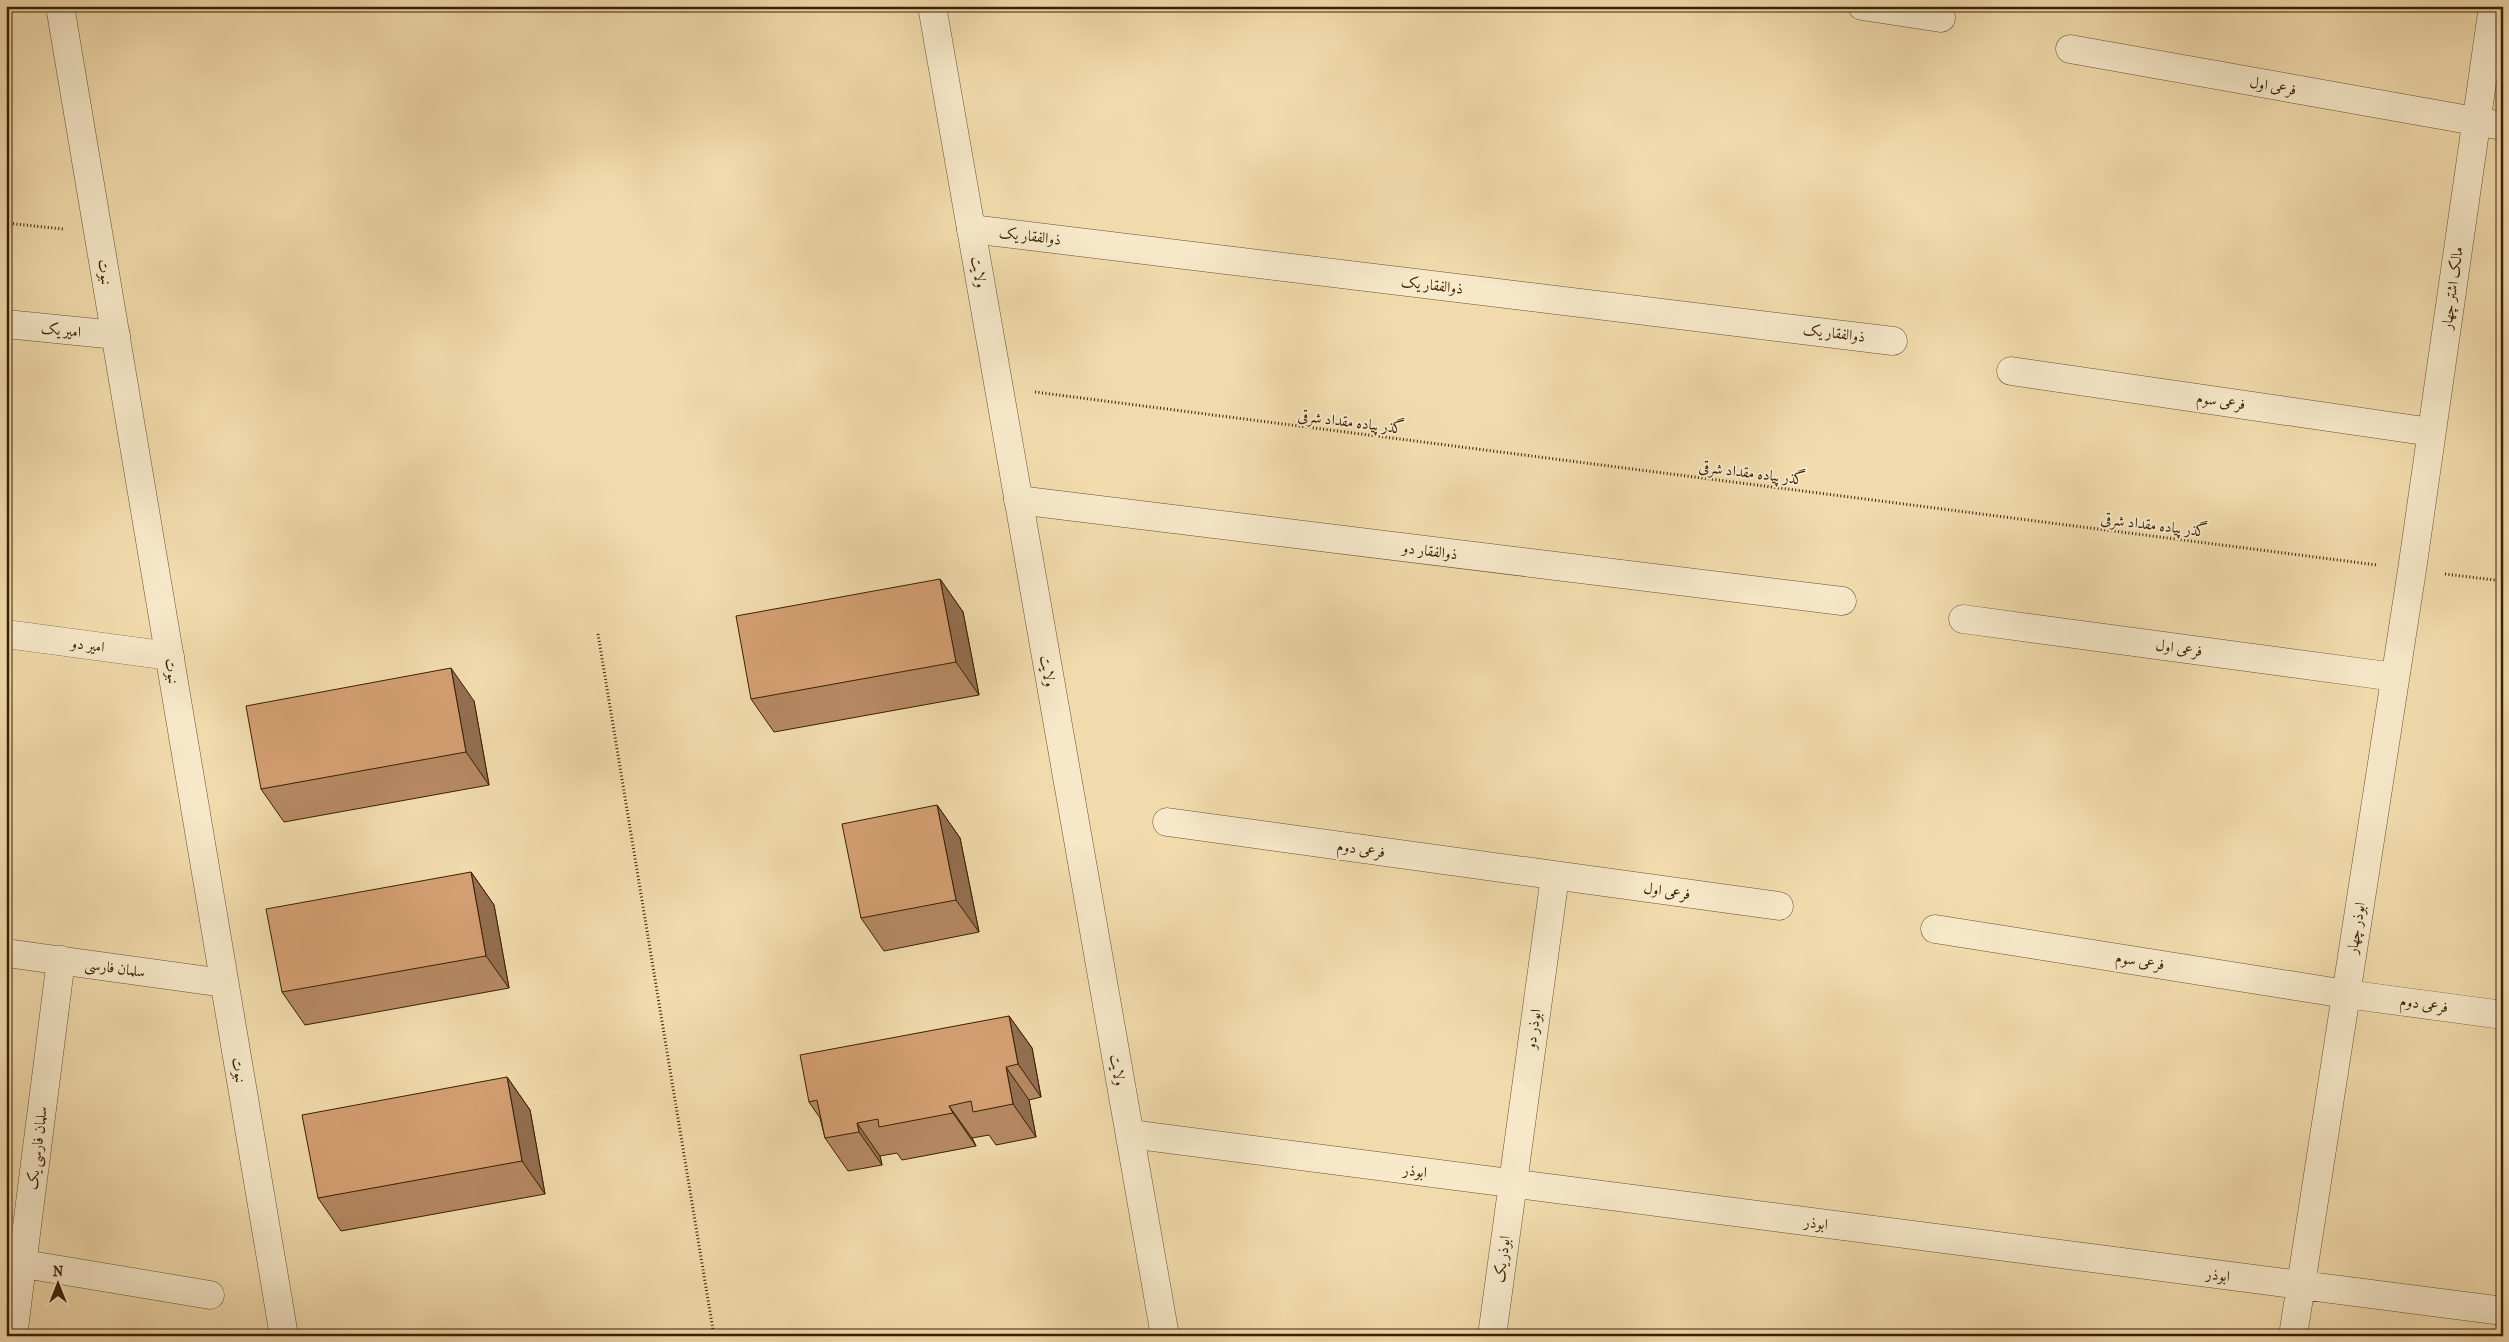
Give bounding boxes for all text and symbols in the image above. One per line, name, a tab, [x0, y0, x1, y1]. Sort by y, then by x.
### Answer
street label: فرعی اول	[2248, 73, 2298, 100]
street label: ذوالفقار یک	[998, 223, 1062, 249]
street label: مالک اشتر چهار	[2437, 246, 2468, 333]
street label: ولایت	[966, 255, 991, 289]
street label: نبوت	[94, 258, 116, 286]
street label: ذوالفقار یک	[1400, 272, 1464, 298]
street label: امیر یک	[40, 319, 82, 341]
street label: ذوالفقار یک	[1802, 320, 1866, 346]
street label: فرعی سوم	[2195, 389, 2247, 417]
street label: گذر پیاده مقداد شرقی	[1296, 405, 1406, 439]
street label: گذر پیاده مقداد شرقی	[1697, 456, 1807, 490]
street label: گذر پیاده مقداد شرقی	[2099, 508, 2209, 542]
street label: ذوالفقار دو	[1399, 538, 1459, 563]
street label: امیر دو	[68, 633, 106, 656]
street label: فرعی اول	[2154, 636, 2204, 661]
street label: ولایت	[1035, 654, 1060, 688]
street label: نبوت	[161, 657, 183, 685]
street label: فرعی دوم	[1335, 837, 1386, 865]
street label: فرعی اول	[1642, 879, 1692, 904]
street label: ابوذر چهار	[2343, 901, 2370, 957]
street label: فرعی سوم	[2114, 948, 2166, 978]
street label: سلمان فارسی	[83, 955, 146, 983]
street label: فرعی دوم	[2398, 992, 2449, 1020]
street label: ابوذر دو	[1521, 1008, 1545, 1052]
street label: ولایت	[1105, 1053, 1130, 1087]
street label: نبوت	[228, 1056, 250, 1084]
street label: سلمان فارسی یک	[23, 1105, 53, 1191]
street label: ابوذر	[1400, 1160, 1428, 1181]
street label: ابوذر	[1801, 1212, 1829, 1233]
street label: ابوذر یک	[1490, 1235, 1514, 1283]
north arrow	[32, 1260, 82, 1310]
text: N	[53, 1263, 64, 1280]
street label: ابوذر	[2203, 1264, 2231, 1285]

